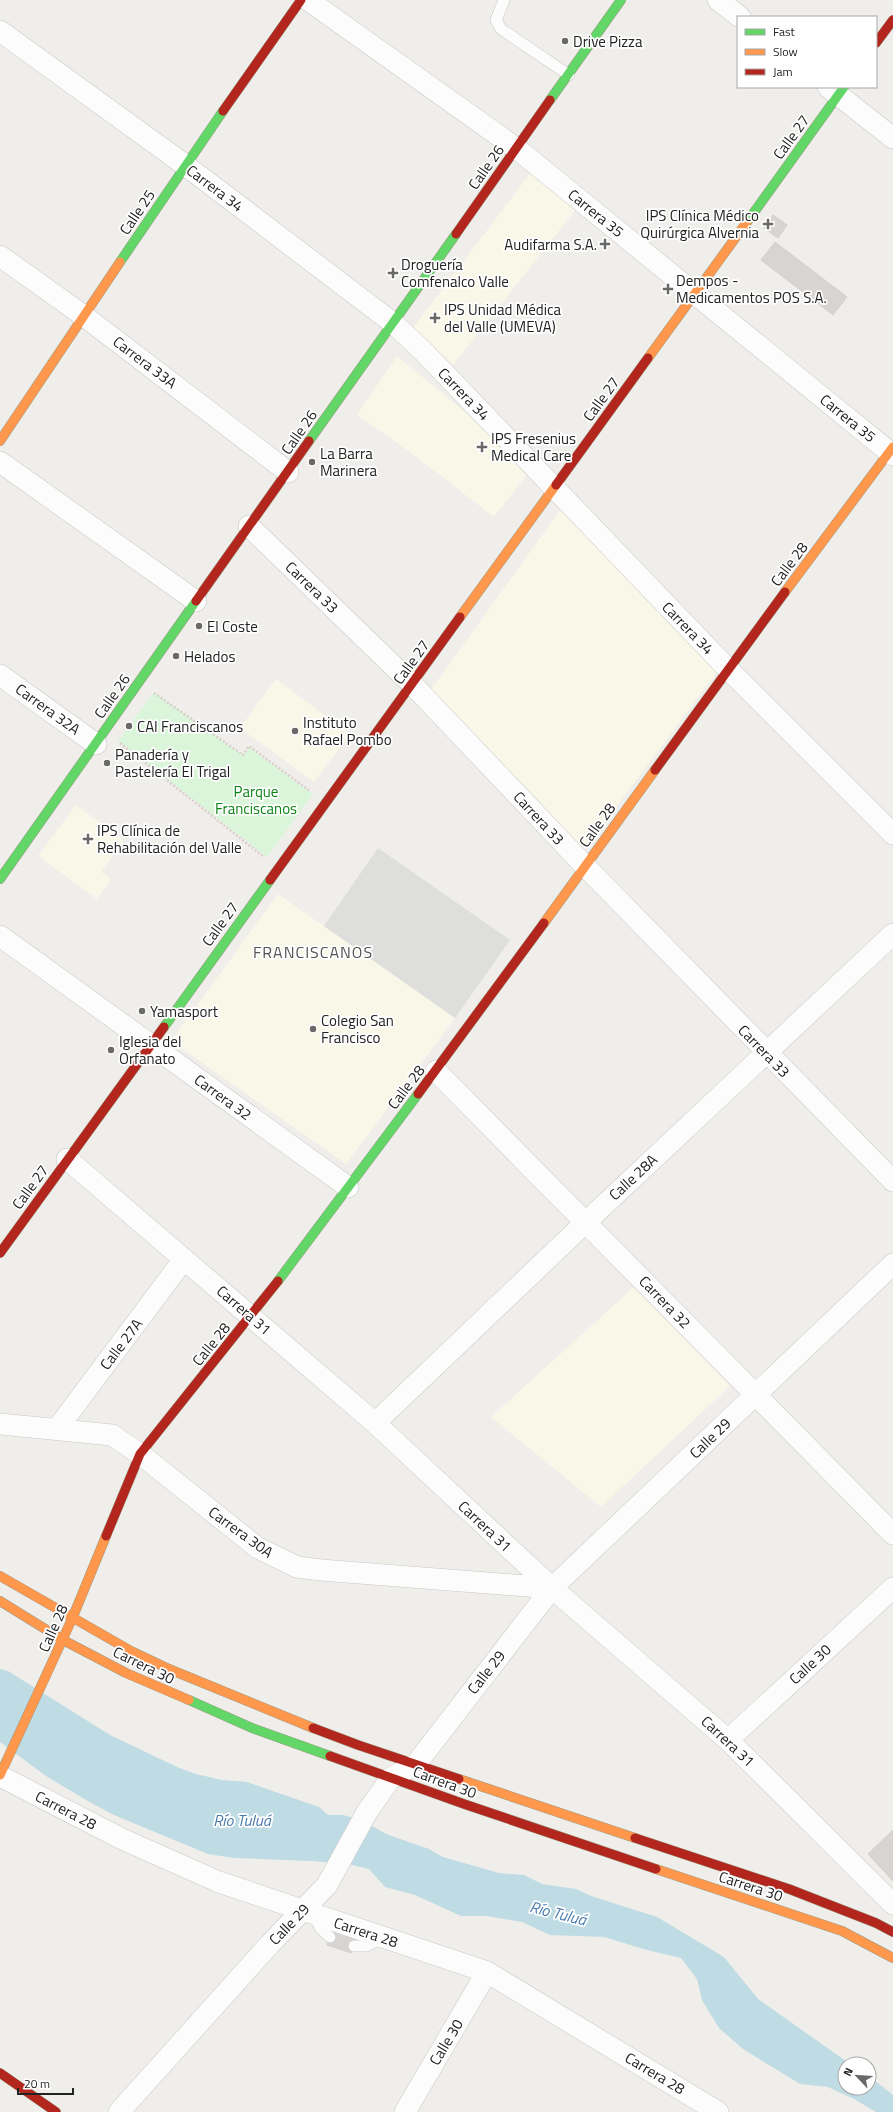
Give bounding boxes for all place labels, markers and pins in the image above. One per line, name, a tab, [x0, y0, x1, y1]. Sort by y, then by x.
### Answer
place label: Drive Pizza	[573, 30, 643, 53]
marker: Drive Pizza	[560, 36, 570, 46]
place label: IPS Clínica Médico Quirúrgica Alvernia	[640, 204, 759, 244]
marker: IPS Clínica Médico Quirúrgica Alvernia	[762, 218, 774, 230]
place label: Audifarma S.A.	[504, 233, 597, 256]
marker: Audifarma S.A.	[600, 239, 610, 249]
place label: Droguería Comfenalco Valle	[401, 253, 509, 293]
marker: Droguería Comfenalco Valle	[388, 268, 398, 278]
place label: Dempos - Medicamentos POS S.A.	[676, 269, 827, 309]
marker: Dempos - Medicamentos POS S.A.	[663, 284, 673, 294]
place label: IPS Unidad Médica del Valle (UMEVA)	[444, 298, 562, 338]
marker: IPS Unidad Médica del Valle (UMEVA)	[429, 312, 441, 324]
place label: IPS Fresenius Medical Care	[491, 427, 576, 467]
marker: IPS Fresenius Medical Care	[476, 441, 488, 453]
place label: La Barra Marinera	[320, 442, 377, 482]
marker: La Barra Marinera	[307, 457, 317, 467]
place label: El Coste	[207, 615, 258, 638]
marker: El Coste	[194, 621, 204, 631]
place label: Helados	[184, 645, 235, 668]
marker: Helados	[171, 651, 181, 661]
place label: Instituto Rafael Pombo	[303, 711, 392, 751]
place label: CAI Franciscanos	[137, 715, 243, 738]
marker: CAI Franciscanos	[124, 721, 134, 731]
marker: Instituto Rafael Pombo	[290, 726, 300, 736]
place label: Panadería y Pastelería El Trigal	[115, 743, 230, 783]
marker: Panadería y Pastelería El Trigal	[102, 758, 112, 768]
place label: IPS Clínica de Rehabilitación del Valle	[97, 819, 242, 859]
marker: IPS Clínica de Rehabilitación del Valle	[82, 833, 94, 845]
place label: Yamasport	[150, 1000, 219, 1023]
marker: Yamasport	[137, 1006, 147, 1016]
place label: Colegio San Francisco	[321, 1009, 394, 1049]
marker: Colegio San Francisco	[308, 1024, 318, 1034]
place label: Iglesia del Orfanato	[119, 1030, 181, 1070]
marker: Iglesia del Orfanato	[106, 1045, 116, 1055]

